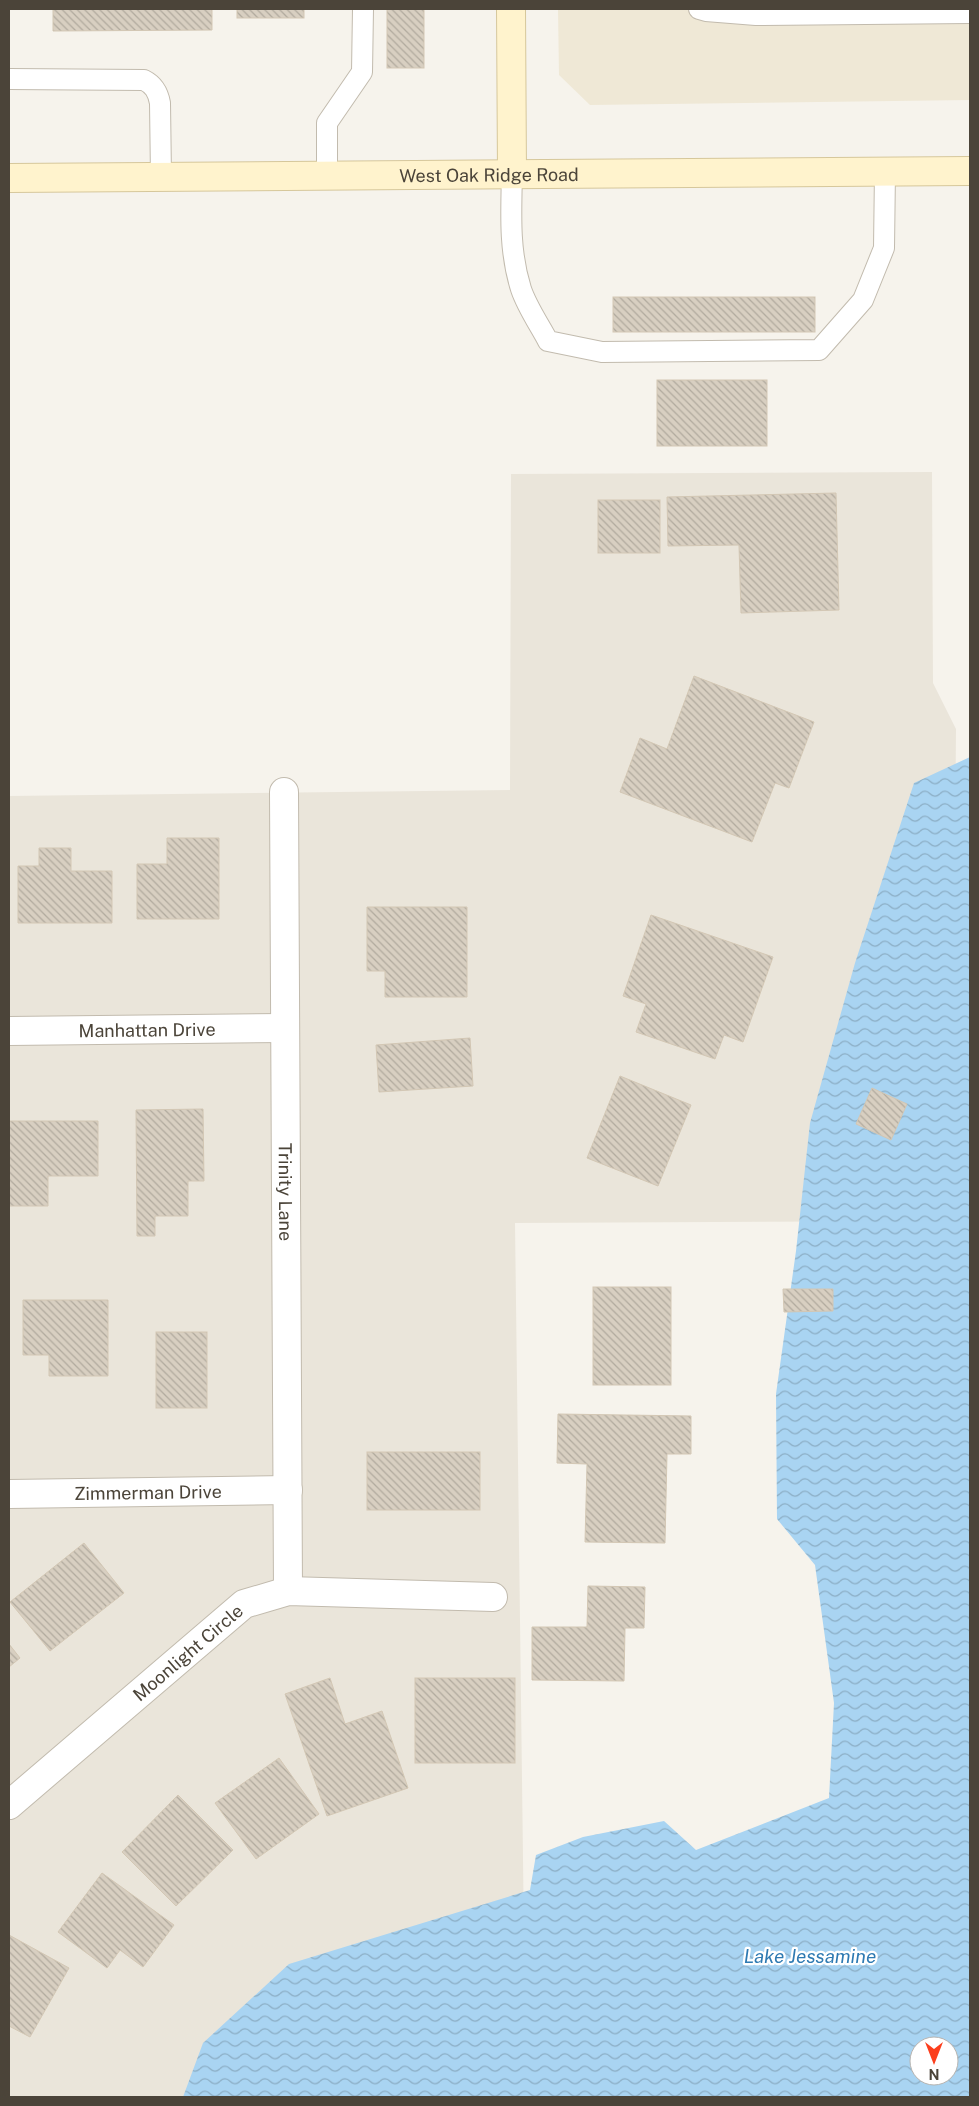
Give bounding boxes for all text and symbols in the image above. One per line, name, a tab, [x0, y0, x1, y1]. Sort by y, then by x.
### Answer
street label: West Oak Ridge Road	[399, 163, 579, 186]
street label: Manhattan Drive	[78, 1018, 216, 1041]
street label: Trinity Lane	[275, 1143, 297, 1241]
street label: Zimmerman Drive	[74, 1480, 222, 1504]
street label: Moonlight Circle	[128, 1599, 247, 1705]
water label: Lake Jessamine	[744, 1945, 876, 1967]
north arrow	[909, 2036, 959, 2086]
text: N	[929, 2066, 939, 2082]

